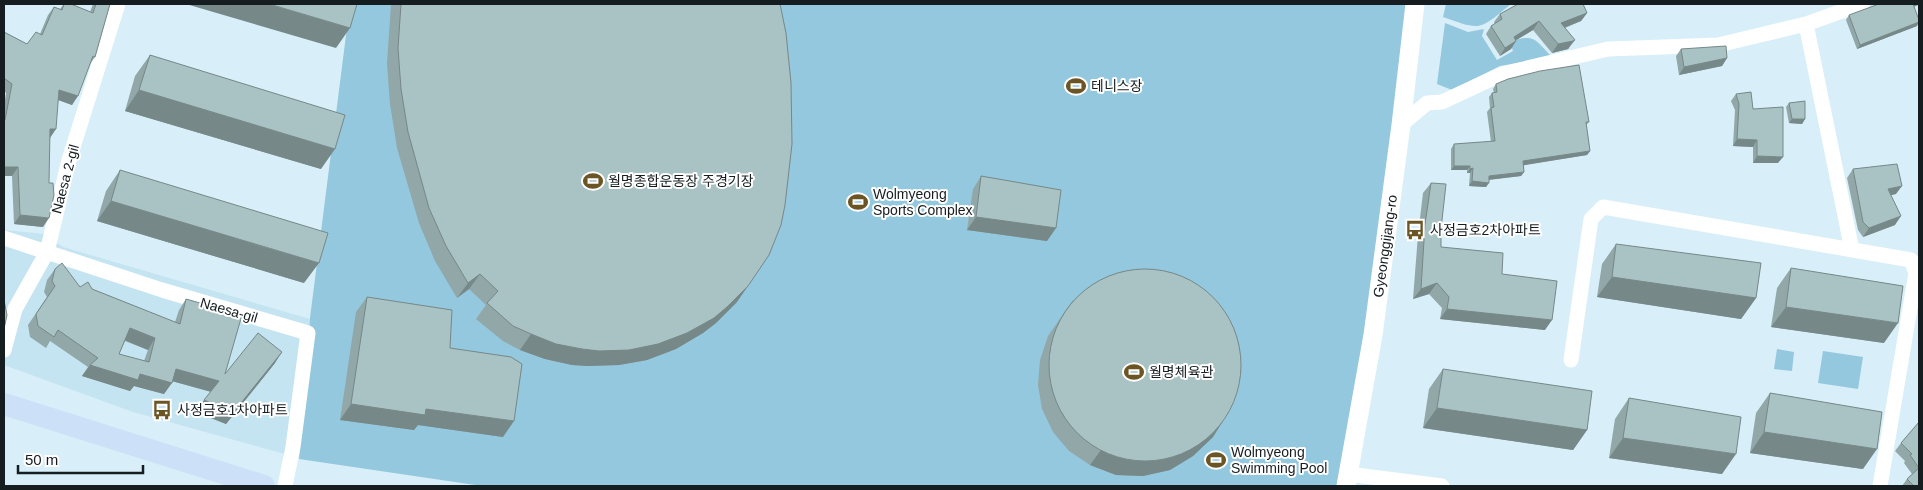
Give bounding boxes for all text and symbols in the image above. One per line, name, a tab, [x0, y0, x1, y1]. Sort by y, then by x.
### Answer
sports icon: 테니스장	[1065, 75, 1087, 97]
place label: 테니스장	[1091, 78, 1143, 94]
street label: Naesa 2-gil	[48, 143, 82, 215]
sports icon: 월명종합운동장 주경기장	[582, 170, 604, 192]
place label: 월명종합운동장 주경기장	[608, 173, 754, 189]
place label: Wolmyeong Sports Complex	[873, 186, 973, 218]
sports icon: Wolmyeong Sports Complex	[847, 191, 869, 213]
street label: Gyeonggijang-ro	[1370, 193, 1400, 298]
bus stop icon: 사정금호2차아파트	[1404, 219, 1426, 241]
place label: 사정금호2차아파트	[1430, 222, 1541, 238]
street label: Naesa-gil	[198, 294, 260, 326]
sports icon: 월명체육관	[1123, 361, 1145, 383]
place label: 월명체육관	[1149, 364, 1214, 380]
bus stop icon: 사정금호1차아파트	[151, 399, 173, 421]
place label: 사정금호1차아파트	[177, 402, 288, 418]
scale bar	[18, 442, 142, 474]
place label: Wolmyeong Swimming Pool	[1231, 444, 1327, 476]
sports icon: Wolmyeong Swimming Pool	[1205, 449, 1227, 471]
text: 50 m	[25, 451, 58, 468]

